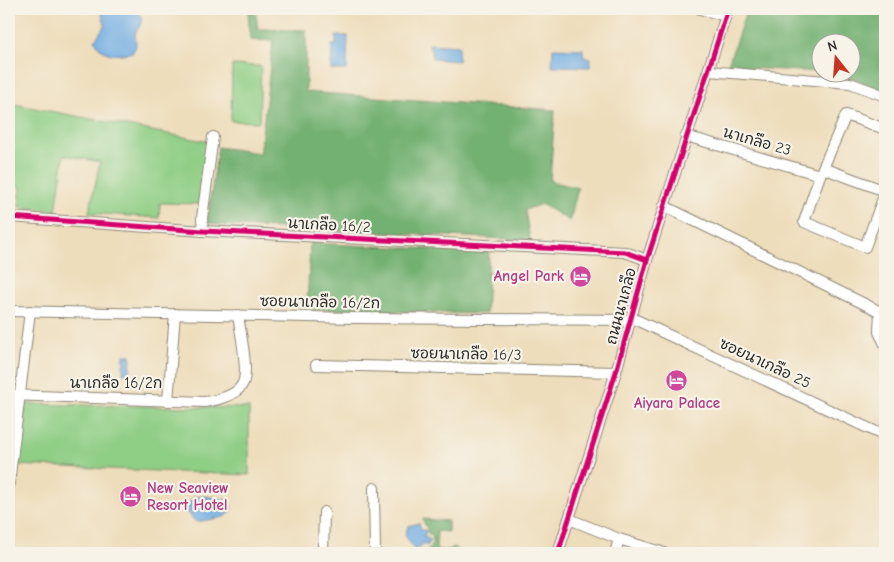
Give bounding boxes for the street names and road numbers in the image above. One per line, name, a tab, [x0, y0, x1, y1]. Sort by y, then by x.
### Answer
street label: นาเกลือ 23	[721, 123, 793, 159]
street label: นาเกลือ 16/2	[287, 214, 371, 236]
street label: ถนนนาเกลือ	[602, 265, 640, 347]
street label: ซอยนาเกลือ 16/2ก	[260, 292, 380, 312]
street label: ซอยนาเกลือ 25	[717, 334, 813, 392]
street label: ซอยนาเกลือ 16/3	[411, 344, 521, 364]
street label: นาเกลือ 16/2ก	[70, 374, 162, 392]

